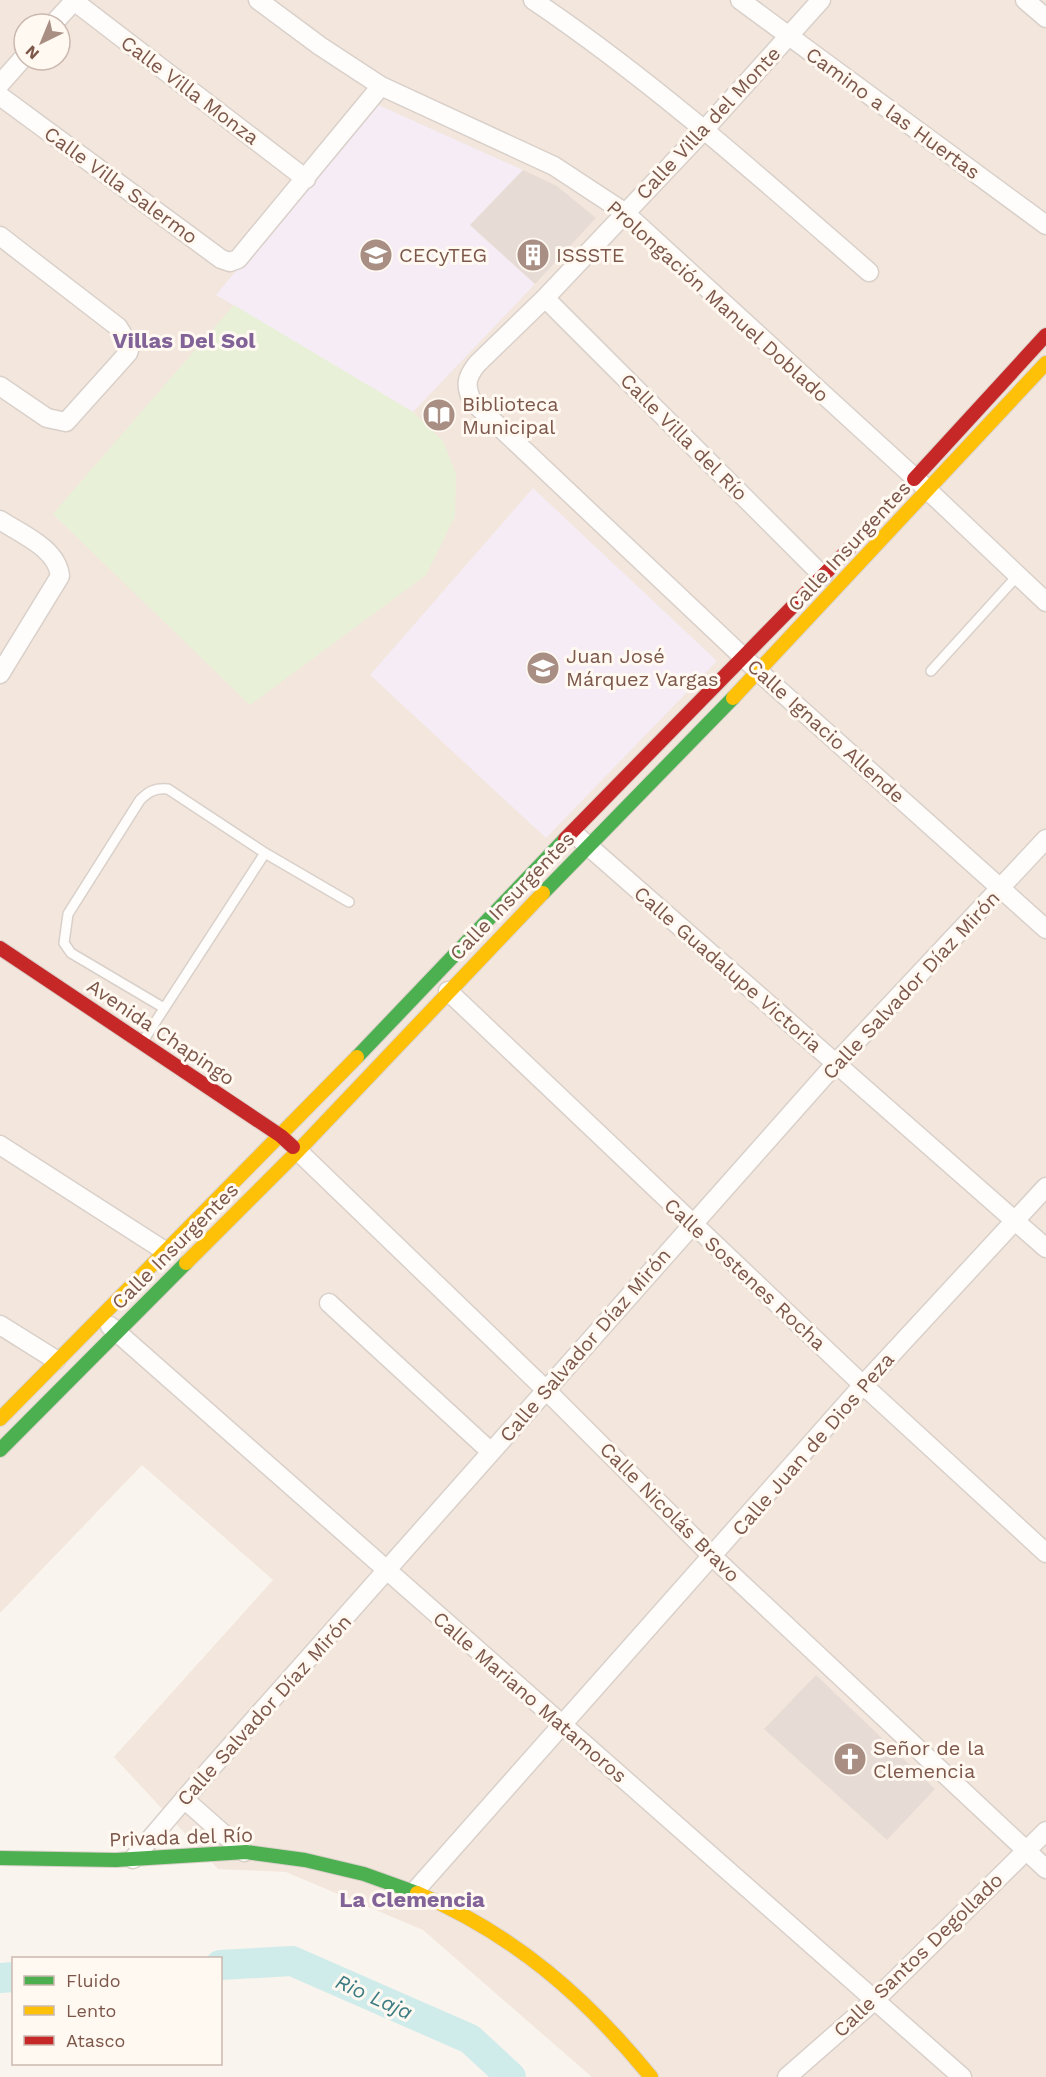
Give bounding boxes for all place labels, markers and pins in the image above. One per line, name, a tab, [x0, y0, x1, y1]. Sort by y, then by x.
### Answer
school or university icon: CECyTEG	[358, 237, 394, 273]
building icon: ISSSTE	[515, 237, 551, 273]
place label: CECyTEG	[399, 243, 487, 267]
place label: ISSSTE	[556, 243, 625, 267]
place label: Biblioteca Municipal	[462, 392, 559, 439]
library icon: Biblioteca Municipal	[421, 397, 457, 433]
place label: Juan José Márquez Vargas	[566, 644, 719, 691]
school or university icon: Juan José Márquez Vargas	[525, 650, 561, 686]
place label: Señor de la Clemencia	[873, 1736, 985, 1783]
church icon: Señor de la Clemencia	[832, 1741, 868, 1777]

